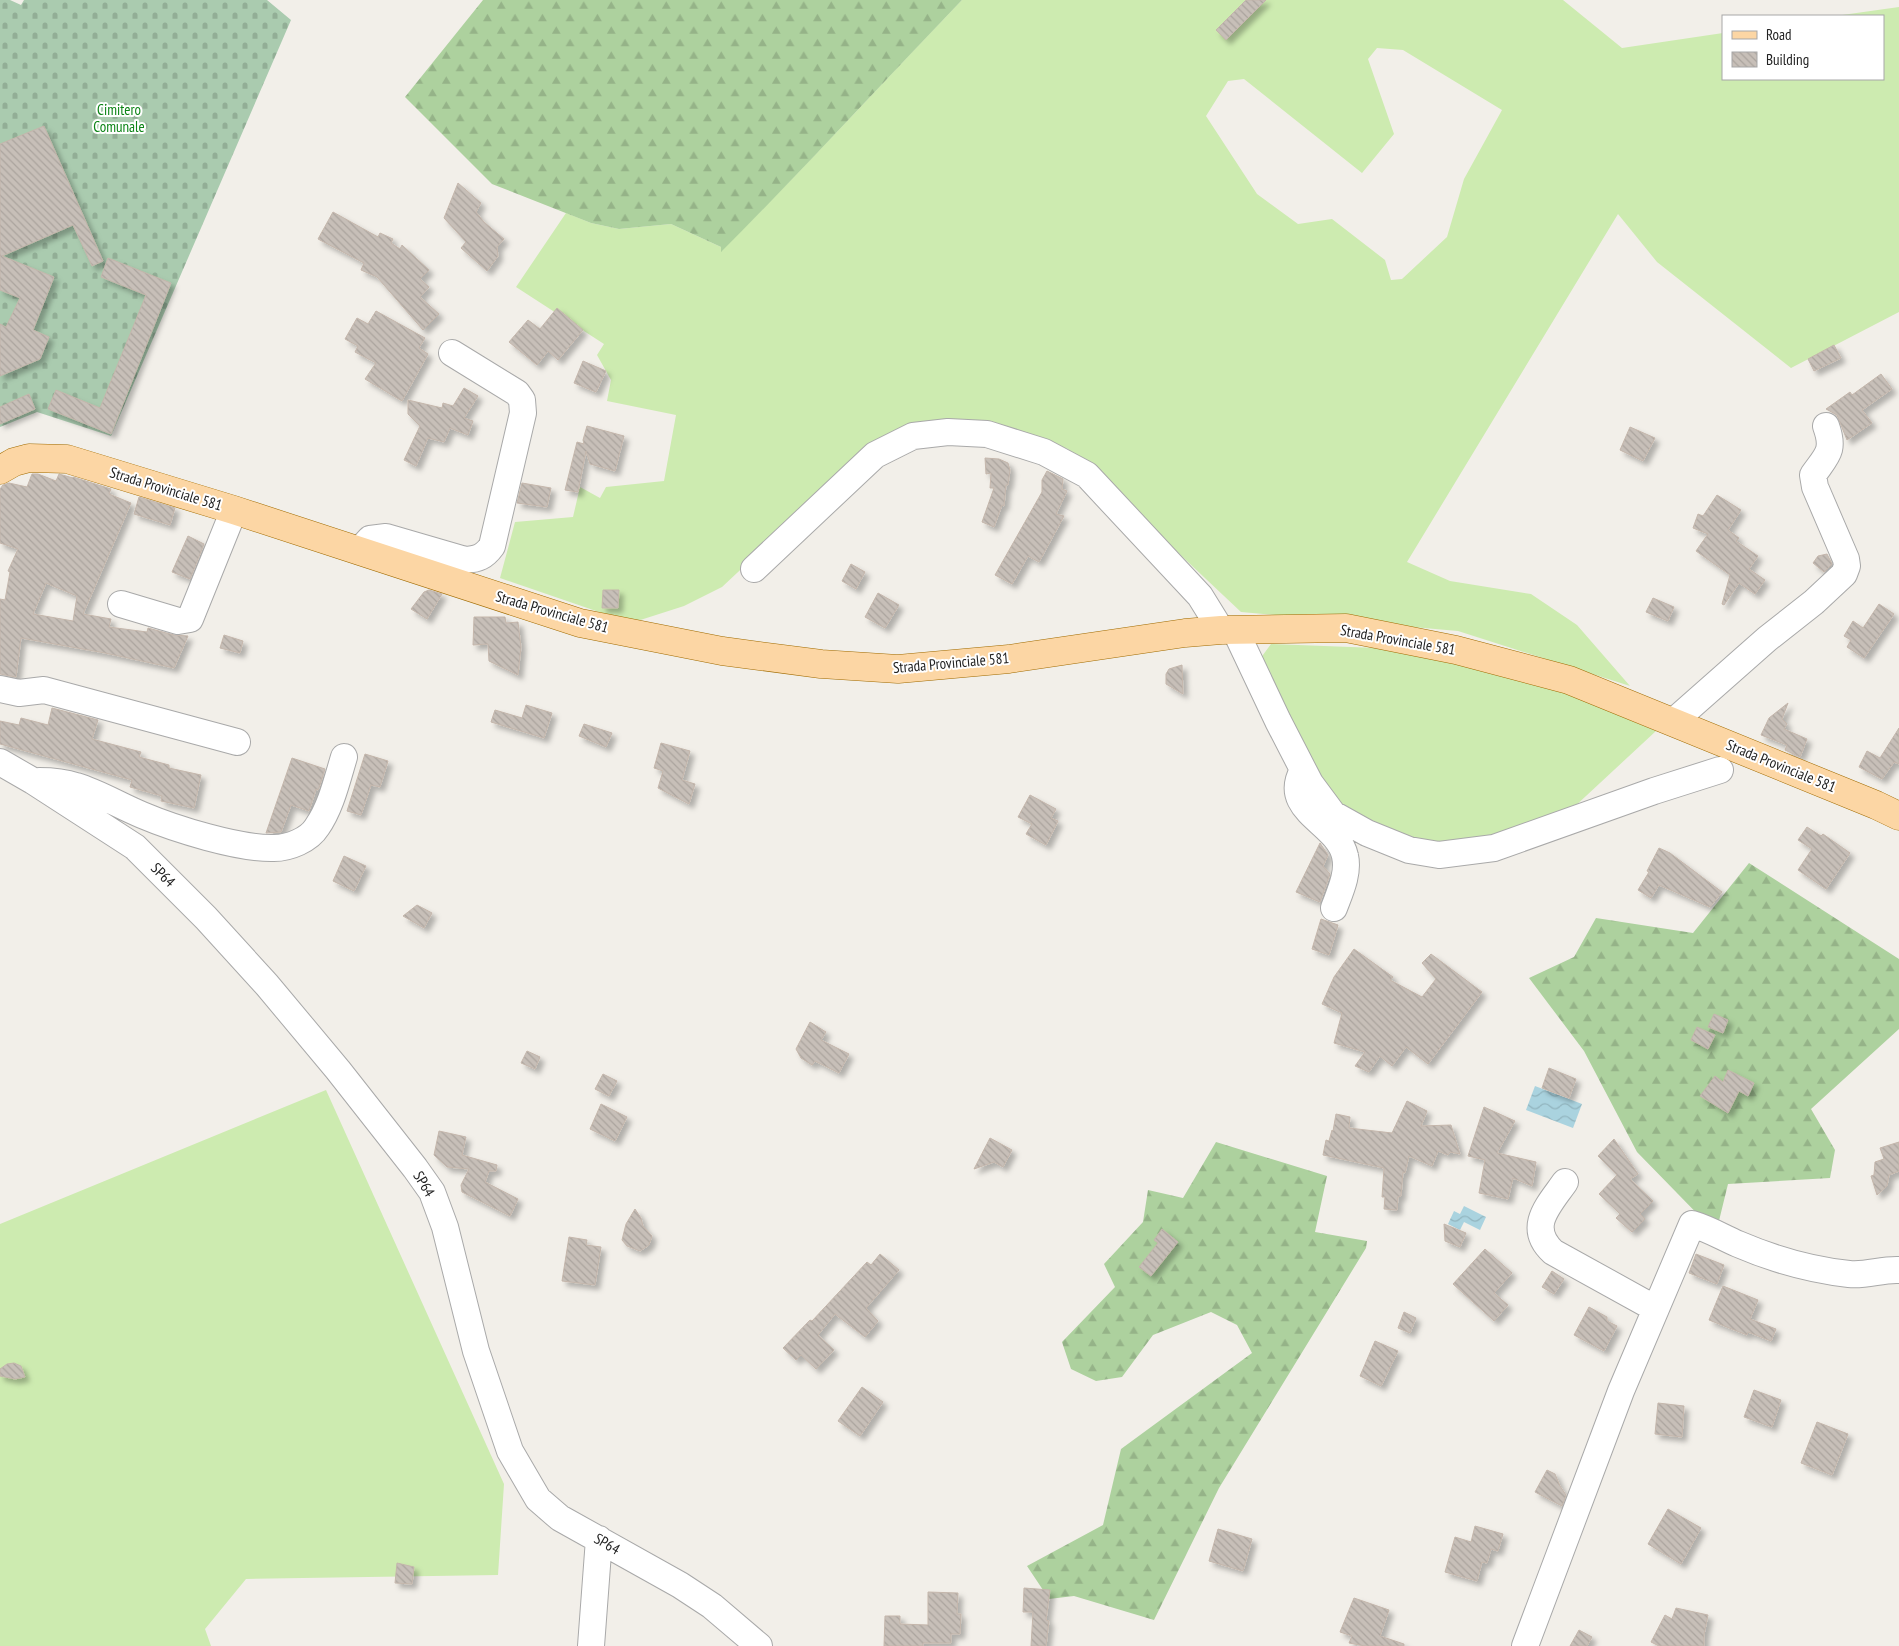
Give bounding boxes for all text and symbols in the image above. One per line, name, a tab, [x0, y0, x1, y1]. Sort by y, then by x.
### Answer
legend	[1722, 15, 1884, 80]
text: Road	[1766, 25, 1792, 44]
text: Building	[1766, 50, 1809, 69]
park label: Cimitero Comunale	[93, 100, 145, 136]
street label: Strada Provinciale 581	[108, 462, 225, 515]
street label: Strada Provinciale 581	[494, 586, 611, 637]
street label: Strada Provinciale 581	[1339, 620, 1457, 659]
street label: Strada Provinciale 581	[892, 648, 1010, 677]
street label: Strada Provinciale 581	[1724, 735, 1839, 796]
street label: SP64	[147, 858, 180, 891]
street label: SP64	[409, 1167, 440, 1200]
street label: SP64	[591, 1529, 624, 1559]

